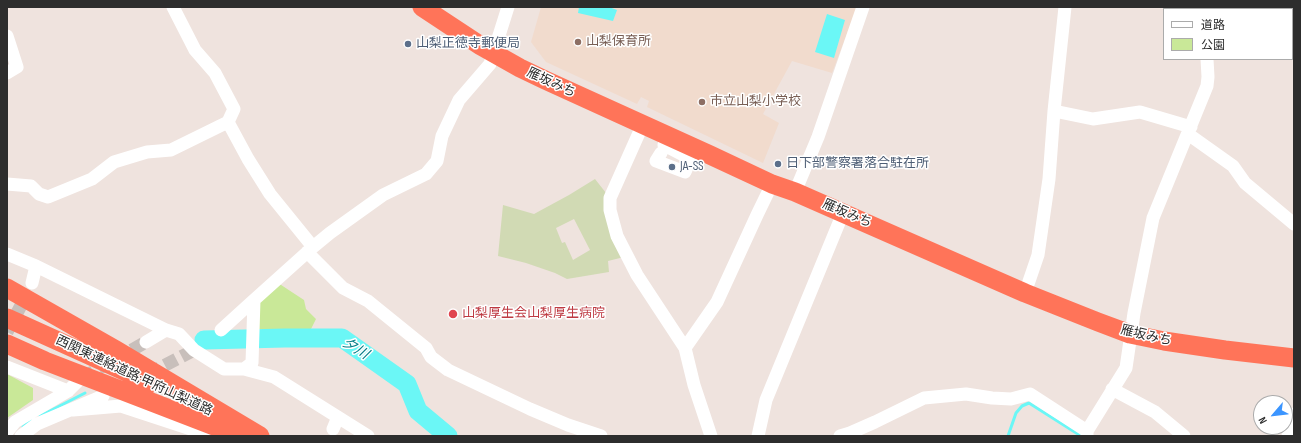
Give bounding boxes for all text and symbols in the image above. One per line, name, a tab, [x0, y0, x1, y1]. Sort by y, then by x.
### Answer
legend	[1163, 8, 1293, 60]
text: 道路	[1201, 18, 1225, 33]
place label: 山梨保育所	[586, 34, 651, 50]
place label: 山梨正徳寺郵便局	[416, 36, 520, 52]
marker: 山梨保育所	[573, 37, 583, 47]
text: 公園	[1201, 38, 1225, 53]
marker: 山梨正徳寺郵便局	[403, 39, 413, 49]
street label: 雁坂みち	[524, 65, 578, 101]
place label: 市立山梨小学校	[710, 94, 801, 110]
marker: 市立山梨小学校	[697, 97, 707, 107]
place label: 日下部警察署落合駐在所	[786, 156, 929, 172]
place label: JA-SS	[680, 159, 704, 175]
marker: 日下部警察署落合駐在所	[773, 159, 783, 169]
marker: JA-SS	[667, 162, 677, 172]
street label: 雁坂みち	[820, 197, 874, 231]
place label: 山梨厚生会山梨厚生病院	[462, 306, 605, 322]
marker: 山梨厚生会山梨厚生病院	[447, 308, 459, 320]
street label: 雁坂みち	[1119, 323, 1173, 349]
street label: 西関東連絡道路;甲府山梨道路	[53, 333, 215, 419]
water label: 夕川	[339, 335, 371, 363]
north arrow	[1253, 395, 1293, 435]
text: N	[1256, 415, 1270, 426]

